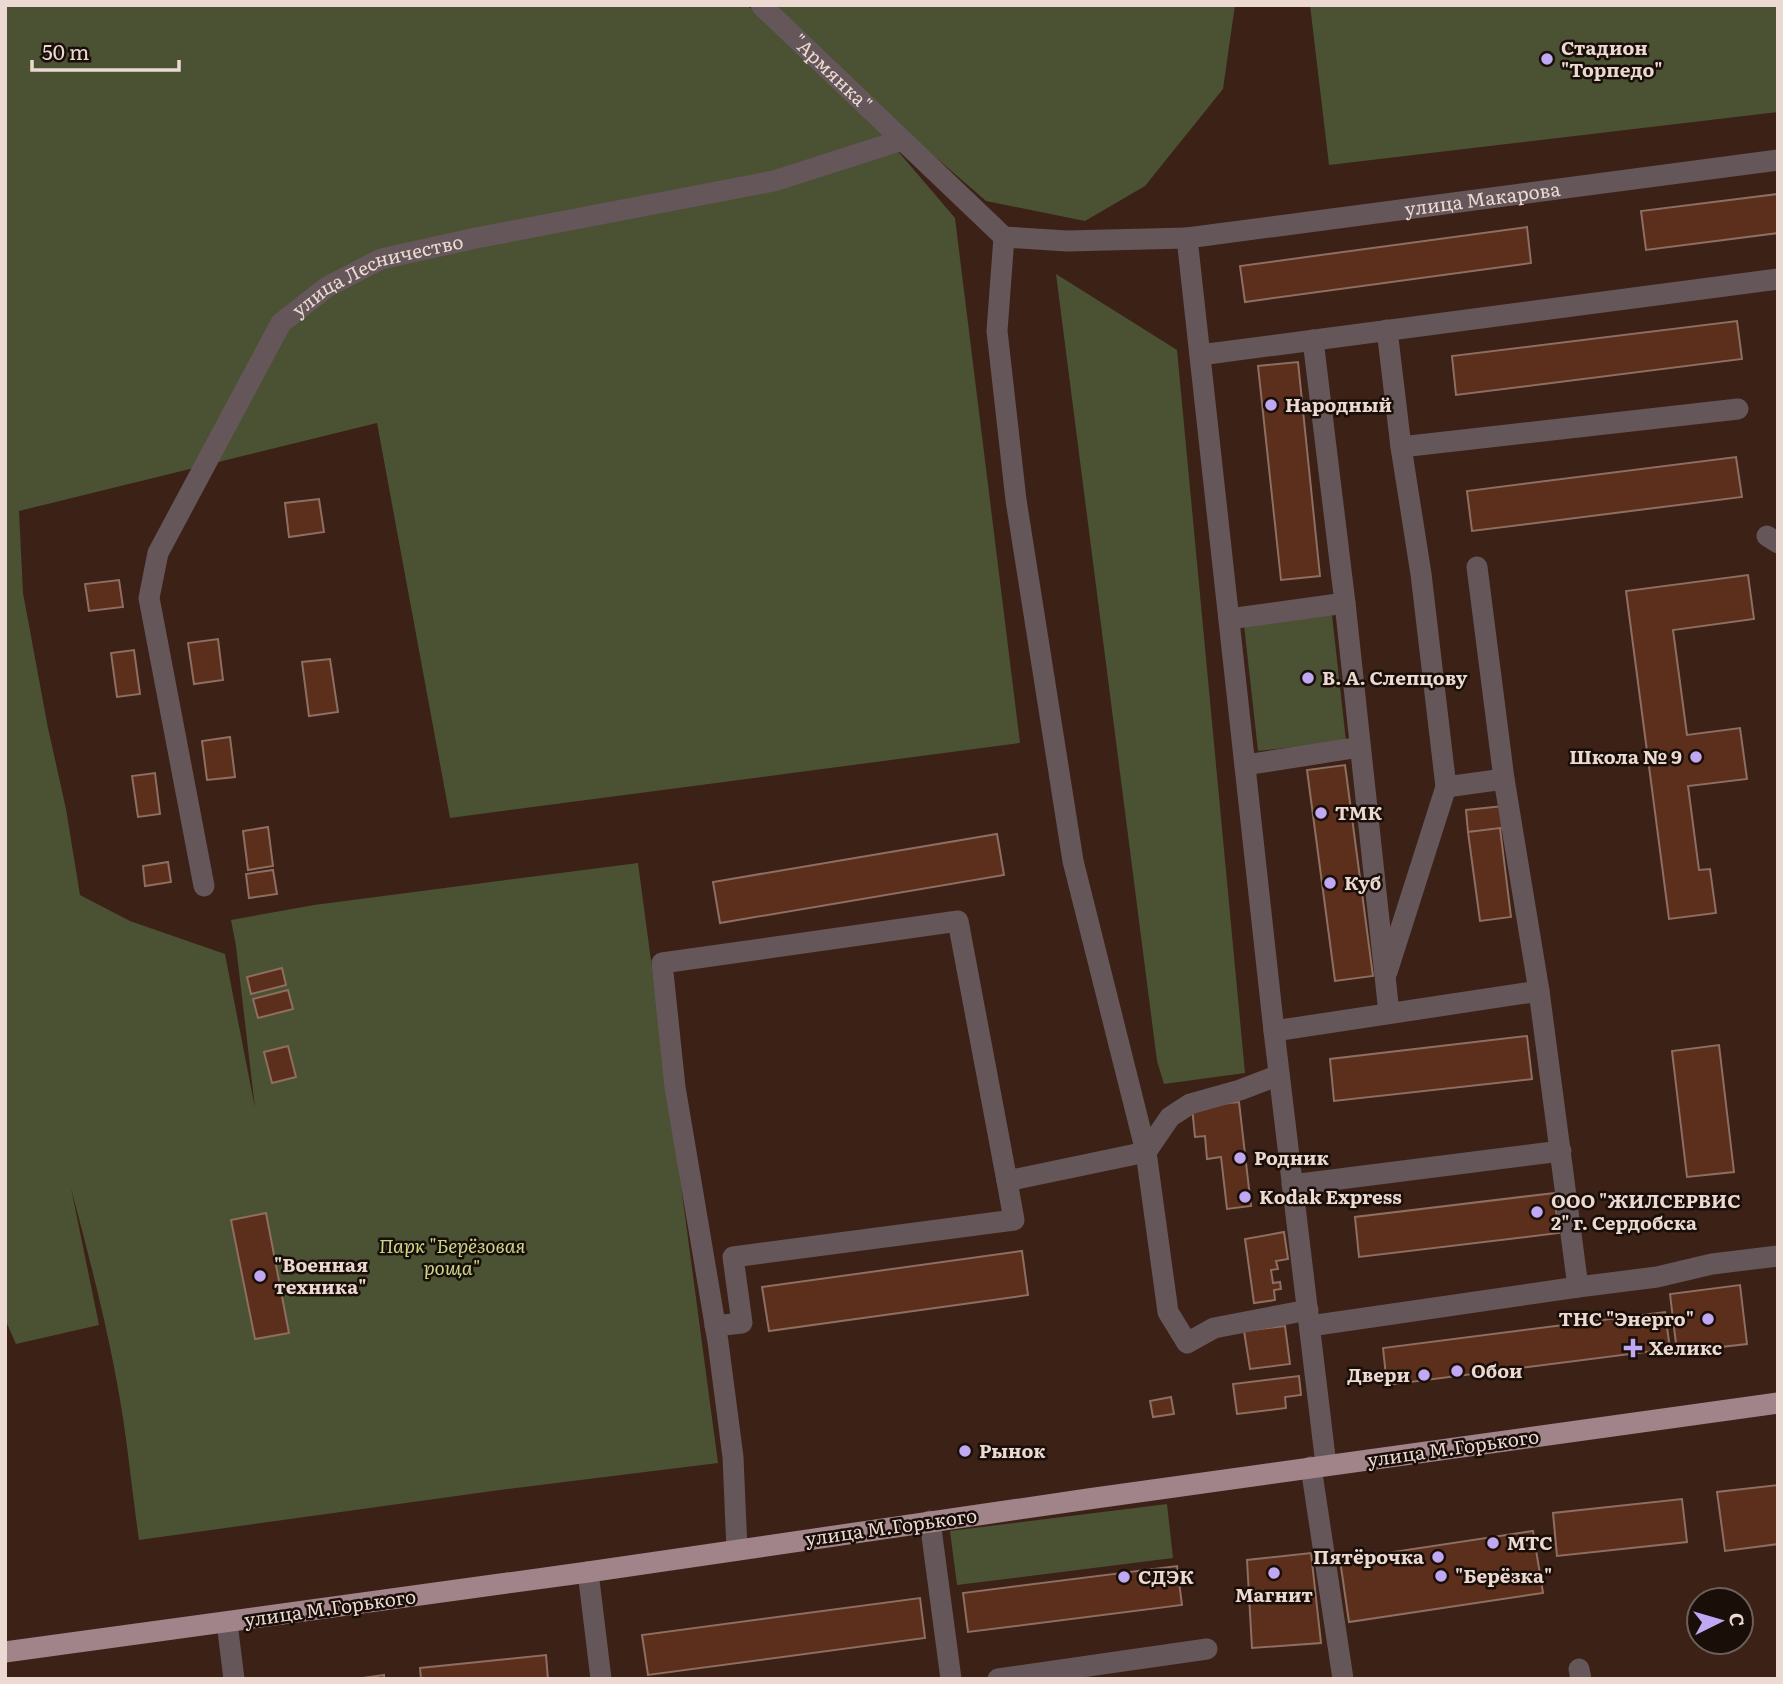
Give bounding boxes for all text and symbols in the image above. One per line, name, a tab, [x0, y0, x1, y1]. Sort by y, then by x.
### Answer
street label: "Армянка"	[787, 27, 879, 117]
scale bar	[32, 28, 178, 72]
place label: Стадион "Торпедо"	[1561, 33, 1663, 83]
text: 50 m	[42, 35, 89, 66]
marker: Стадион "Торпедо"	[1539, 51, 1555, 67]
street label: улица Макарова	[1403, 174, 1563, 222]
street label: улица Лесничество	[285, 226, 466, 323]
place label: Народный	[1285, 390, 1392, 418]
marker: Народный	[1263, 397, 1279, 413]
place label: В. А. Слепцову	[1322, 663, 1468, 691]
marker: В. А. Слепцову	[1300, 670, 1316, 686]
place label: Школа № 9	[1569, 742, 1682, 770]
marker: Школа № 9	[1688, 749, 1704, 765]
place label: ТМК	[1335, 798, 1382, 826]
marker: ТМК	[1313, 805, 1329, 821]
place label: Куб	[1344, 868, 1381, 896]
marker: Куб	[1322, 875, 1338, 891]
place label: Родник	[1254, 1143, 1330, 1171]
marker: Родник	[1232, 1150, 1248, 1166]
place label: Kodak Express	[1259, 1182, 1402, 1210]
place label: ООО "ЖИЛСЕРВИС 2" г. Сердобска	[1551, 1186, 1741, 1236]
marker: Kodak Express	[1237, 1189, 1253, 1205]
marker: ООО "ЖИЛСЕРВИС 2" г. Сердобска	[1529, 1204, 1545, 1220]
park label: Парк "Берёзовая роща"	[379, 1231, 526, 1281]
place label: "Военная техника"	[274, 1250, 368, 1300]
marker: "Военная техника"	[252, 1268, 268, 1284]
place label: ТНС "Энерго"	[1558, 1304, 1694, 1332]
marker: ТНС "Энерго"	[1700, 1311, 1716, 1327]
place label: Хеликс	[1649, 1333, 1722, 1361]
marker: Хеликс	[1623, 1338, 1643, 1358]
place label: Обои	[1471, 1356, 1523, 1384]
place label: Двери	[1347, 1360, 1410, 1388]
marker: Обои	[1449, 1363, 1465, 1379]
marker: Двери	[1416, 1367, 1432, 1383]
street label: улица М.Горького	[1365, 1421, 1541, 1473]
place label: Рынок	[979, 1436, 1046, 1464]
marker: Рынок	[957, 1443, 973, 1459]
street label: улица М.Горького	[803, 1500, 979, 1552]
place label: МТС	[1507, 1528, 1553, 1556]
marker: МТС	[1485, 1535, 1501, 1551]
place label: Пятёрочка	[1313, 1542, 1424, 1570]
marker: Пятёрочка	[1430, 1549, 1446, 1565]
place label: "Берёзка"	[1455, 1561, 1552, 1589]
place label: СДЭК	[1138, 1562, 1194, 1590]
marker: Магнит	[1266, 1565, 1282, 1581]
marker: "Берёзка"	[1433, 1568, 1449, 1584]
marker: СДЭК	[1116, 1569, 1132, 1585]
place label: Магнит	[1235, 1580, 1313, 1608]
street label: улица М.Горького	[242, 1581, 418, 1633]
north arrow	[1685, 1586, 1755, 1656]
text: С	[1723, 1611, 1752, 1627]

